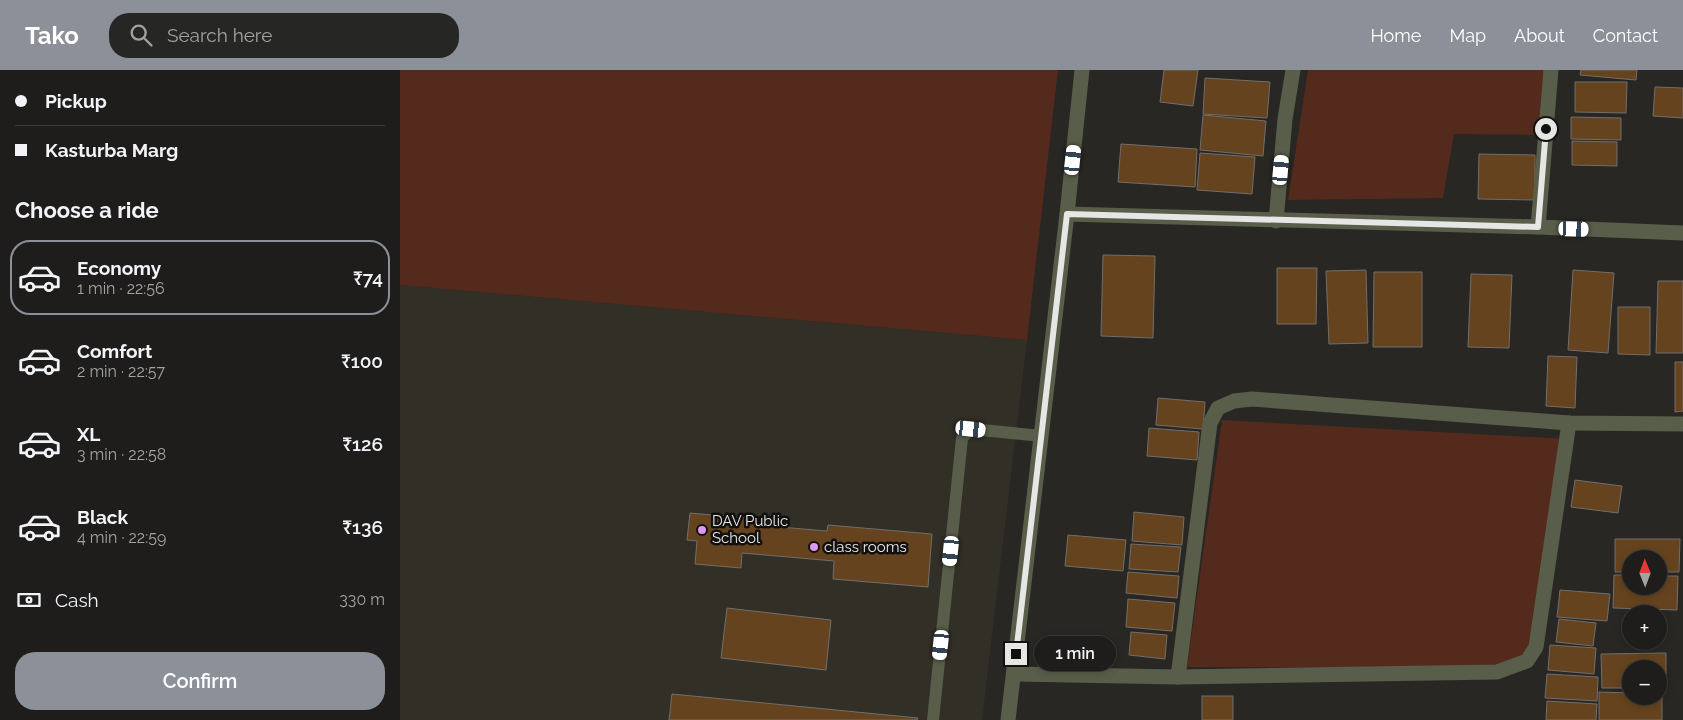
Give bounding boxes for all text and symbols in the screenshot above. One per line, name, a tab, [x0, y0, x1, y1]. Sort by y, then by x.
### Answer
search box	[109, 13, 459, 58]
text: Tako	[25, 21, 79, 50]
icon: search	[127, 21, 155, 49]
text: Search here	[167, 24, 272, 46]
text: Home	[1370, 25, 1421, 46]
text: Map	[1449, 25, 1486, 46]
text: About	[1514, 25, 1565, 46]
text: Contact	[1593, 25, 1658, 46]
text: Pickup	[45, 90, 107, 112]
route start	[1535, 118, 1557, 140]
text: Kasturba Marg	[45, 139, 178, 161]
car	[1063, 144, 1082, 176]
car	[1272, 154, 1289, 186]
text: Choose a ride	[15, 197, 159, 223]
car	[1558, 221, 1589, 237]
icon: car	[17, 255, 62, 300]
text: Economy	[77, 257, 161, 279]
text: ₹74	[353, 267, 383, 289]
text: 1 min · 22:56	[77, 279, 165, 298]
icon: car	[17, 338, 62, 383]
text: Comfort	[77, 340, 152, 362]
text: ₹100	[341, 350, 383, 372]
text: 2 min · 22:57	[77, 362, 165, 381]
car	[955, 420, 986, 438]
icon: car	[17, 421, 62, 466]
text: XL	[77, 423, 100, 445]
text: ₹126	[342, 433, 383, 455]
text: 3 min · 22:58	[77, 445, 166, 464]
icon: car	[17, 504, 62, 549]
text: Black	[77, 506, 128, 528]
place label: DAV Public School	[712, 512, 788, 547]
text: ₹136	[342, 516, 383, 538]
marker: DAV Public School	[696, 524, 708, 536]
text: 4 min · 22:59	[77, 528, 166, 547]
car	[941, 535, 960, 567]
place label: class rooms	[824, 538, 907, 556]
marker: class rooms	[808, 541, 820, 553]
north arrow	[1622, 550, 1668, 595]
map controls	[1622, 550, 1667, 705]
icon: cash	[15, 586, 43, 614]
text: Cash	[55, 589, 99, 611]
text: 330 m	[339, 590, 385, 609]
button: +	[1622, 605, 1667, 650]
car	[931, 629, 950, 661]
callout: 1 min	[1034, 636, 1116, 672]
route end	[1005, 643, 1027, 665]
text: 1 min	[1055, 644, 1095, 663]
button: Confirm	[15, 652, 385, 710]
button: −	[1622, 660, 1667, 705]

